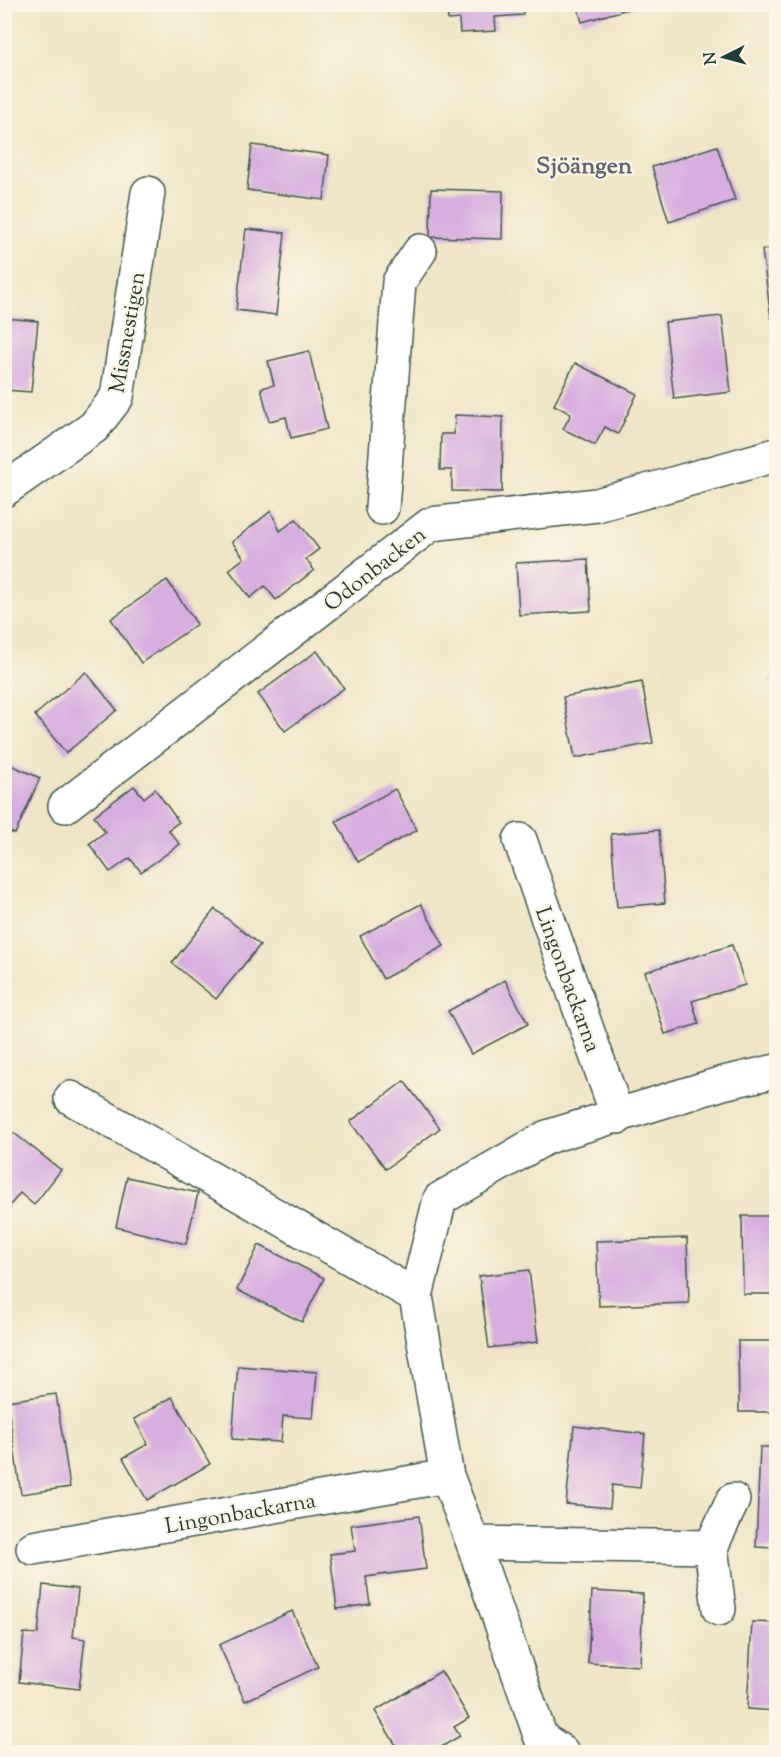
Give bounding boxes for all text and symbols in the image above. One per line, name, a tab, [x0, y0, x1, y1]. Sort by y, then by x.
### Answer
north arrow	[694, 27, 754, 87]
text: N	[699, 51, 724, 66]
district label: Sjöängen	[536, 150, 633, 184]
street label: Missnestigen	[103, 269, 155, 396]
street label: Odonbacken	[318, 520, 434, 621]
street label: Lingonbackarna	[525, 903, 607, 1057]
street label: Lingonbackarna	[163, 1486, 318, 1544]

